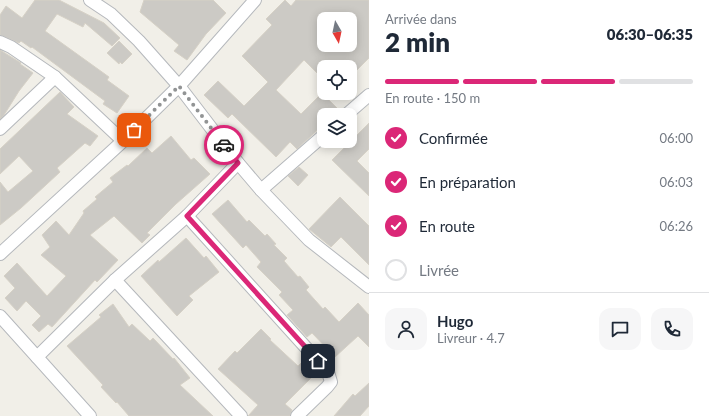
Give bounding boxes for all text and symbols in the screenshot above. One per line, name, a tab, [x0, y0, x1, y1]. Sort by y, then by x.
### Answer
text: Arrivée dans	[385, 11, 457, 27]
north arrow	[317, 12, 357, 52]
map controls	[317, 12, 357, 148]
text: 06:30–06:35	[607, 25, 693, 43]
text: 2 min	[385, 26, 450, 58]
button: locate	[317, 60, 357, 100]
text: En route · 150 m	[385, 90, 480, 106]
button: layers	[317, 108, 357, 148]
pin	[117, 113, 151, 147]
icon: bag	[123, 119, 145, 141]
courier	[204, 125, 244, 165]
icon: check	[385, 127, 407, 149]
text: Confirmée	[419, 129, 488, 147]
text: 06:00	[660, 130, 693, 146]
icon: car	[213, 134, 235, 156]
icon: check	[385, 171, 407, 193]
text: En préparation	[419, 173, 516, 191]
text: 06:03	[660, 174, 693, 190]
icon: check	[385, 215, 407, 237]
text: En route	[419, 217, 475, 235]
text: 06:26	[660, 218, 693, 234]
text: Livrée	[419, 261, 459, 279]
button: person	[385, 308, 427, 350]
button: chat	[599, 308, 641, 350]
button: phone	[651, 308, 693, 350]
text: Hugo	[437, 312, 473, 330]
text: Livreur · 4.7	[437, 330, 505, 346]
pin	[301, 344, 335, 378]
icon: home	[307, 350, 329, 372]

